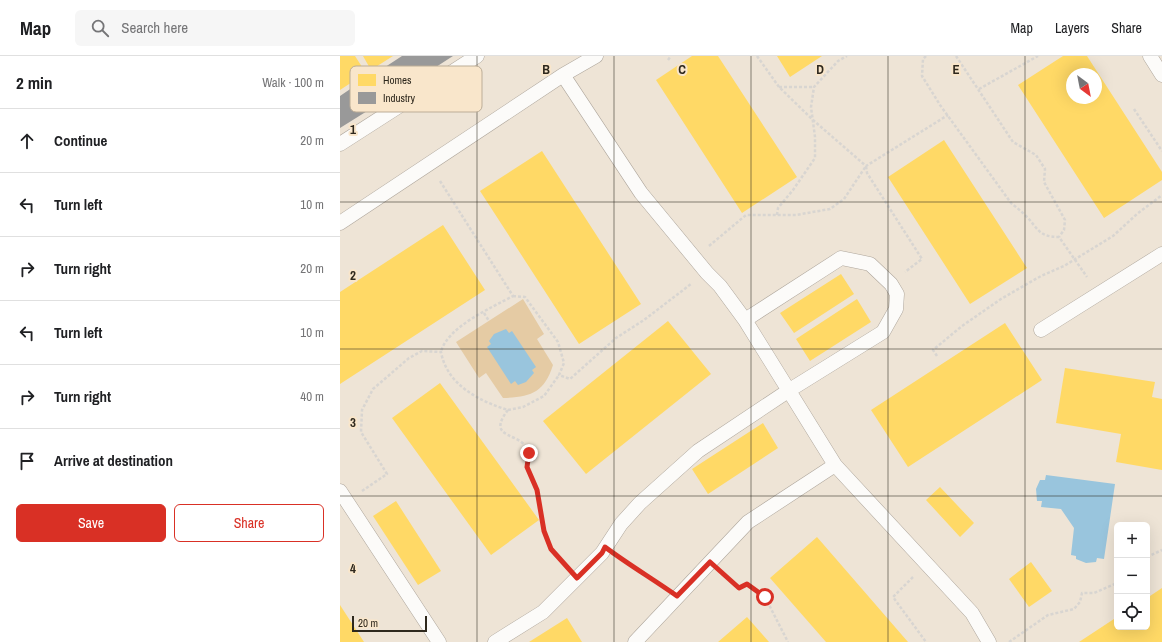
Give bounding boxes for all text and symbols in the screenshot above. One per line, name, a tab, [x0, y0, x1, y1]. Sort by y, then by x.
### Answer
search box	[75, 10, 355, 46]
text: Map	[20, 15, 51, 41]
icon: search	[89, 17, 111, 39]
text: Search here	[121, 17, 188, 38]
text: Map	[1011, 19, 1033, 37]
text: Layers	[1055, 19, 1089, 37]
text: Share	[1111, 19, 1142, 37]
text: B	[542, 61, 550, 78]
text: C	[678, 61, 686, 78]
text: D	[816, 61, 824, 78]
text: E	[952, 61, 960, 78]
legend	[350, 66, 482, 112]
north arrow	[1066, 68, 1102, 104]
text: 2 min	[16, 71, 52, 94]
text: Homes	[383, 73, 412, 87]
text: Walk · 100 m	[262, 74, 324, 91]
text: Industry	[383, 91, 416, 105]
text: 1	[350, 121, 356, 138]
icon: ahead	[16, 130, 38, 152]
text: Continue	[54, 130, 107, 151]
text: 20 m	[300, 132, 324, 149]
icon: left	[16, 194, 38, 216]
text: Turn left	[54, 194, 102, 215]
text: 10 m	[300, 196, 324, 213]
icon: right	[16, 258, 38, 280]
text: Turn right	[54, 258, 111, 279]
text: 20 m	[300, 260, 324, 277]
text: 2	[350, 267, 356, 284]
icon: left	[16, 322, 38, 344]
text: Turn left	[54, 322, 102, 343]
text: 10 m	[300, 324, 324, 341]
icon: right	[16, 386, 38, 408]
text: Turn right	[54, 386, 111, 407]
text: 40 m	[300, 388, 324, 405]
text: 3	[350, 414, 356, 431]
route end	[520, 444, 538, 462]
icon: arrive	[16, 450, 38, 472]
text: Arrive at destination	[54, 450, 173, 471]
button: Save	[16, 504, 166, 542]
button: Share	[174, 504, 324, 542]
map controls	[1114, 522, 1150, 630]
button: +	[1114, 522, 1150, 558]
button: −	[1114, 558, 1150, 594]
text: 4	[350, 560, 356, 577]
route start	[756, 588, 774, 606]
button: locate	[1114, 594, 1150, 630]
scale bar	[352, 614, 427, 633]
text: 20 m	[358, 616, 378, 630]

